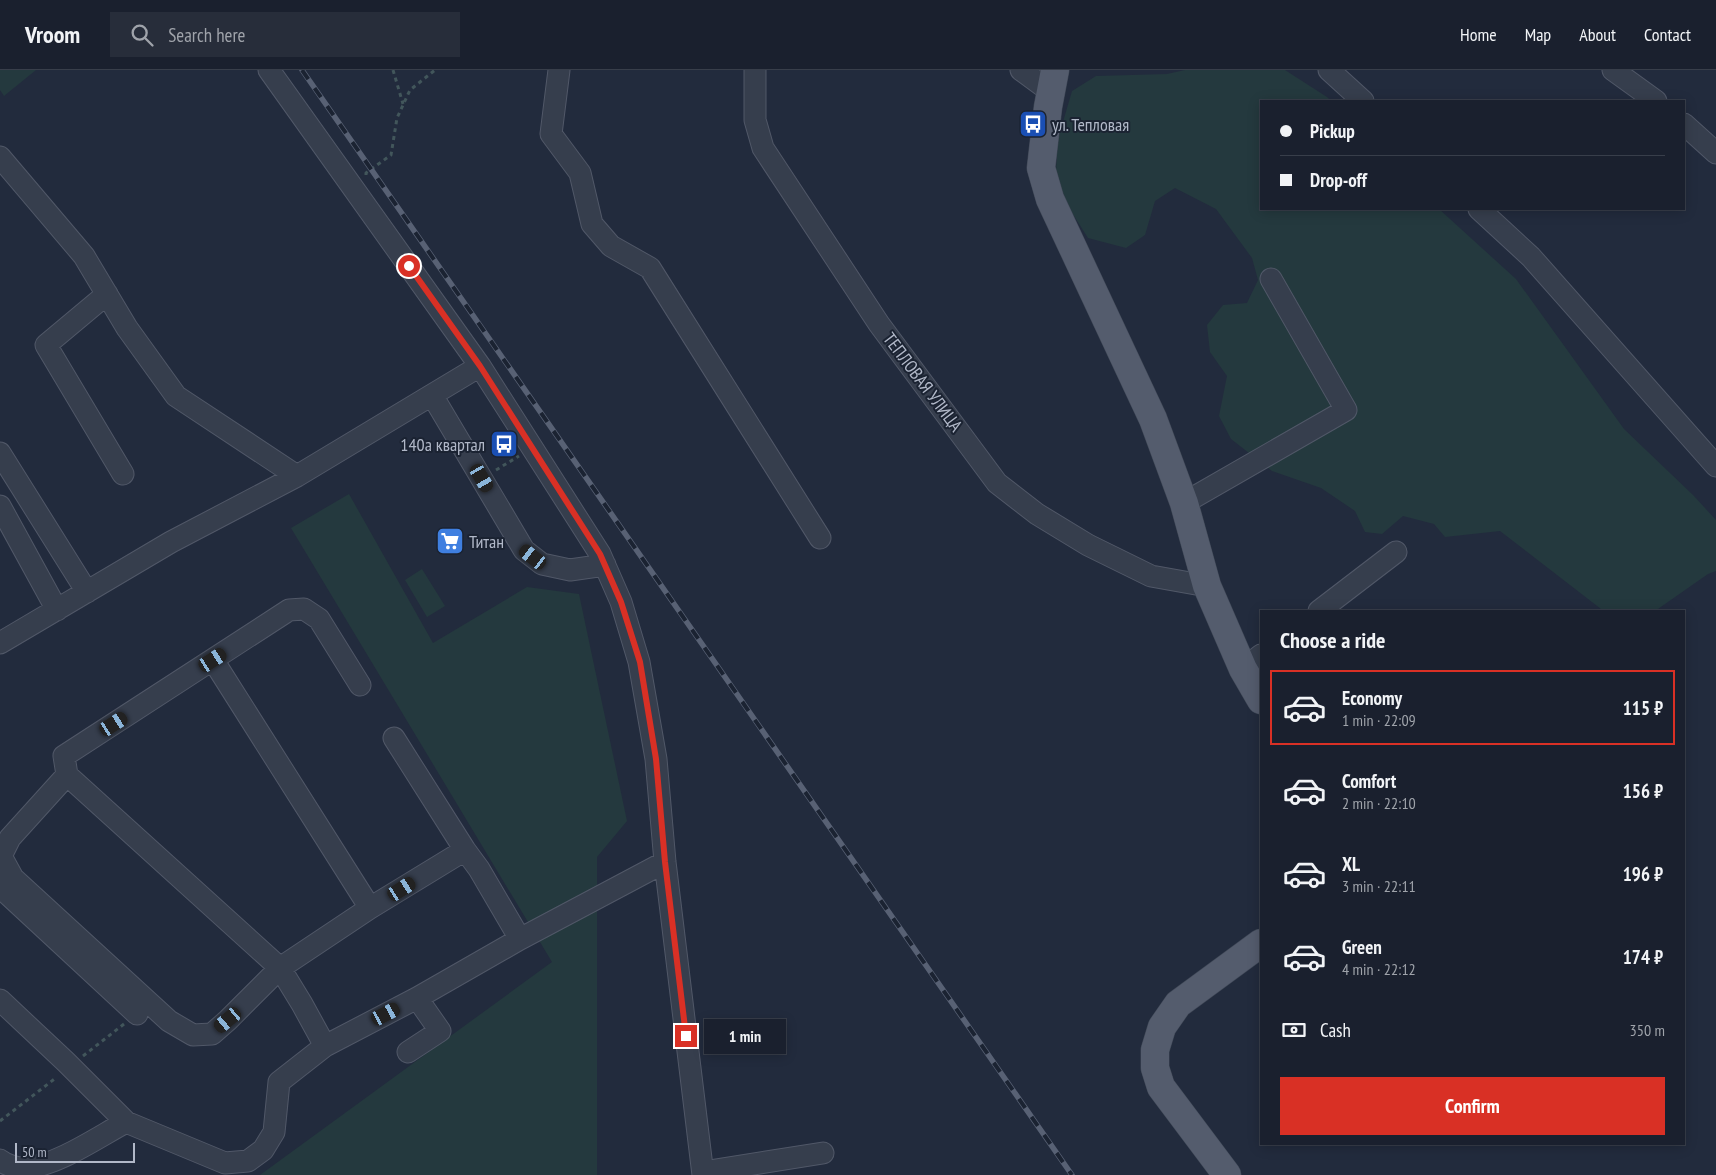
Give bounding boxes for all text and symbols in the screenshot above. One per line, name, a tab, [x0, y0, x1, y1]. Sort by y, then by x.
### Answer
search box	[110, 12, 460, 57]
text: Vroom	[25, 19, 80, 50]
icon: search	[128, 21, 156, 49]
text: Search here	[168, 23, 245, 47]
text: Home	[1460, 23, 1497, 46]
text: Map	[1525, 23, 1551, 46]
text: About	[1579, 23, 1616, 46]
text: Contact	[1644, 23, 1691, 46]
bus stop icon: ул. Тепловая	[1018, 109, 1048, 139]
place label: ул. Тепловая	[1052, 113, 1129, 136]
text: Pickup	[1310, 119, 1355, 143]
text: Drop-off	[1310, 168, 1367, 192]
route start	[398, 255, 420, 277]
street label: ТЕПЛОВАЯ УЛИЦА	[878, 328, 968, 436]
bus stop icon: 140а квартал	[489, 429, 519, 459]
place label: 140а квартал	[400, 433, 485, 456]
car	[468, 461, 495, 495]
supermarket icon: Титан	[435, 526, 465, 556]
place label: Титан	[469, 530, 504, 553]
car	[516, 542, 549, 572]
text: Choose a ride	[1280, 626, 1385, 654]
car	[196, 646, 229, 674]
icon: car	[1282, 685, 1327, 730]
text: Economy	[1342, 686, 1402, 710]
text: 115 ₽	[1623, 696, 1663, 720]
car	[97, 710, 130, 738]
text: 1 min · 22:09	[1342, 710, 1416, 730]
icon: car	[1282, 768, 1327, 813]
text: Comfort	[1342, 769, 1396, 793]
text: 156 ₽	[1623, 779, 1663, 803]
text: 2 min · 22:10	[1342, 793, 1416, 813]
icon: car	[1282, 851, 1327, 896]
text: XL	[1342, 852, 1360, 876]
text: 196 ₽	[1623, 862, 1663, 886]
car	[385, 875, 418, 903]
text: 3 min · 22:11	[1342, 876, 1416, 896]
icon: car	[1282, 934, 1327, 979]
text: Green	[1342, 935, 1382, 959]
text: 174 ₽	[1623, 945, 1663, 969]
text: 4 min · 22:12	[1342, 959, 1416, 979]
car	[369, 1000, 402, 1028]
car	[211, 1005, 244, 1035]
icon: cash	[1280, 1016, 1308, 1044]
callout: 1 min	[704, 1018, 786, 1054]
text: Cash	[1320, 1018, 1351, 1042]
text: 350 m	[1630, 1020, 1665, 1040]
route end	[675, 1025, 697, 1047]
text: 1 min	[729, 1026, 761, 1046]
button: Confirm	[1280, 1077, 1665, 1135]
scale bar	[15, 1140, 135, 1163]
text: 50 m	[22, 1143, 47, 1161]

